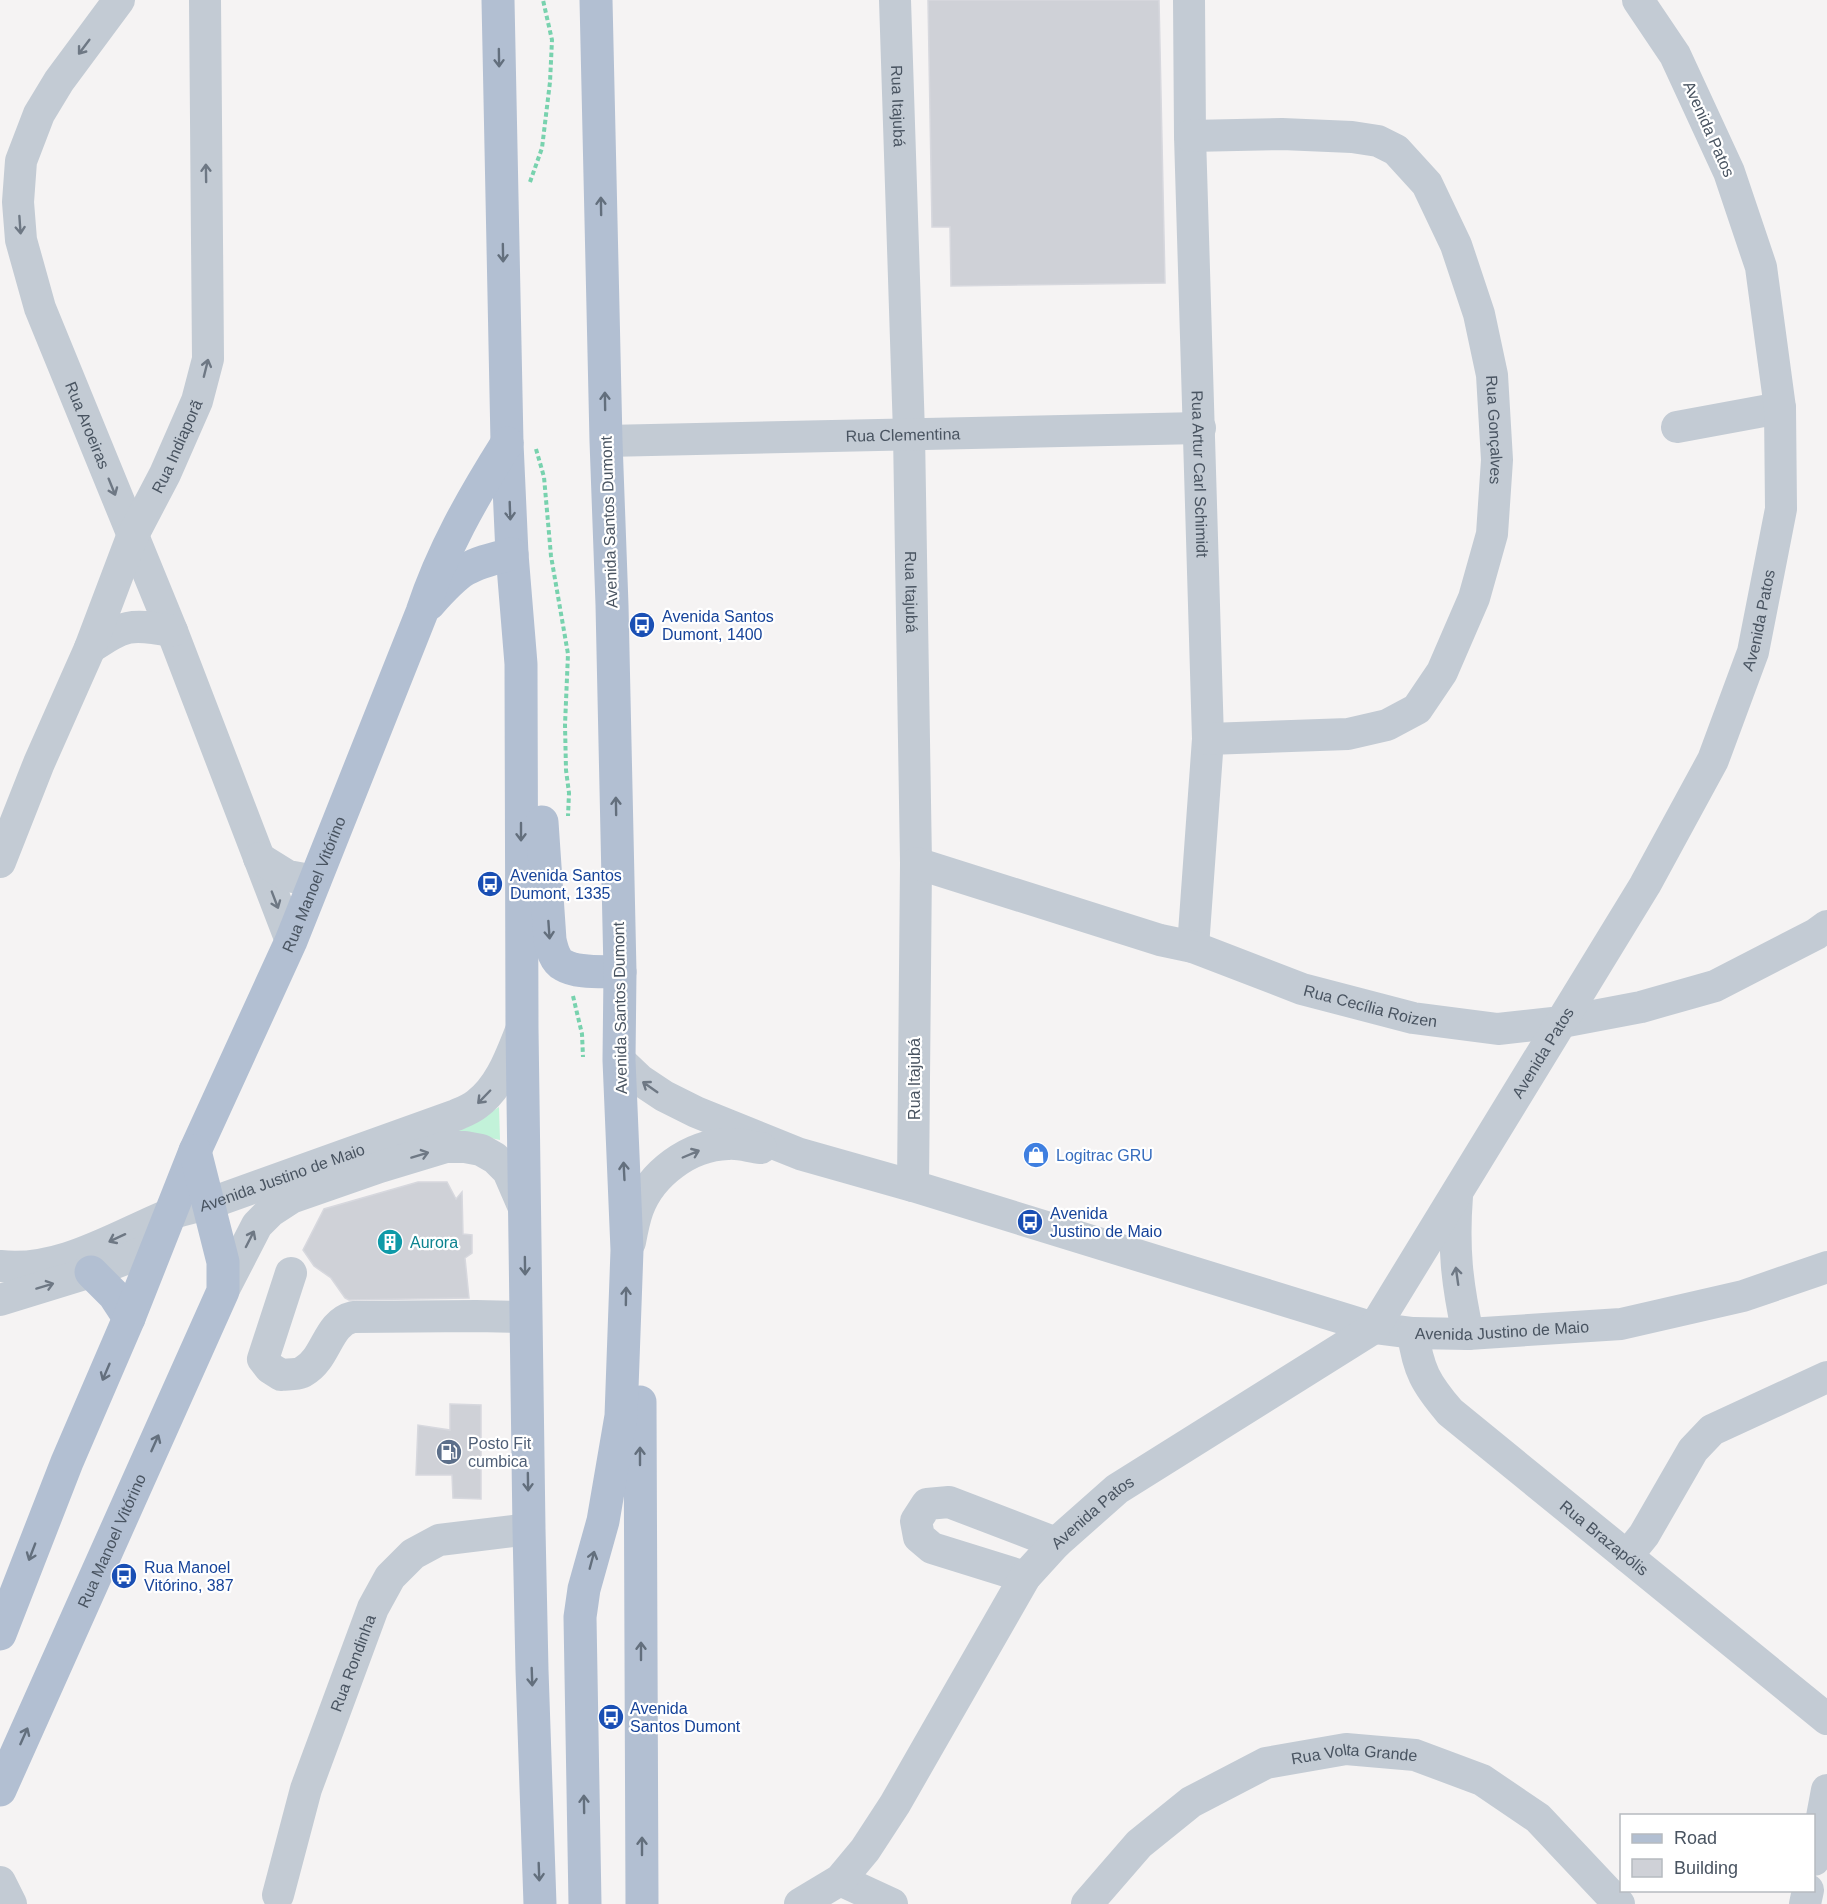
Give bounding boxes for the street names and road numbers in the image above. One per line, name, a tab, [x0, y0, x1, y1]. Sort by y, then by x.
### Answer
street label: Rua Itajubá	[889, 65, 908, 147]
street label: Avenida Patos	[1680, 79, 1738, 179]
street label: Rua Gonçalves	[1484, 375, 1506, 485]
street label: Rua Aroeiras	[62, 379, 113, 471]
street label: Rua Artur Carl Schimidt	[1189, 390, 1211, 558]
street label: Rua Indiaporã	[148, 397, 205, 496]
street label: Rua Clementina	[845, 425, 961, 444]
street label: Avenida Santos Dumont	[597, 435, 621, 608]
street label: Rua Itajubá	[902, 551, 921, 633]
street label: Avenida Patos	[1738, 568, 1777, 673]
street label: Rua Manoel Vitórino	[279, 814, 348, 955]
street label: Avenida Santos Dumont	[610, 921, 630, 1094]
street label: Rua Cecília Roizen	[1302, 981, 1438, 1030]
street label: Avenida Patos	[1508, 1004, 1577, 1101]
street label: Rua Itajubá	[906, 1038, 923, 1120]
street label: Avenida Justino de Maio	[198, 1140, 367, 1214]
street label: Avenida Justino de Maio	[1415, 1318, 1590, 1343]
street label: Rua Manoel Vitórino	[74, 1471, 149, 1610]
street label: Avenida Patos	[1048, 1472, 1137, 1552]
street label: Rua Brazapólis	[1557, 1497, 1652, 1579]
street label: Rua Rondinha	[327, 1612, 378, 1714]
street label: Rua Volta Grande	[1290, 1741, 1418, 1767]

